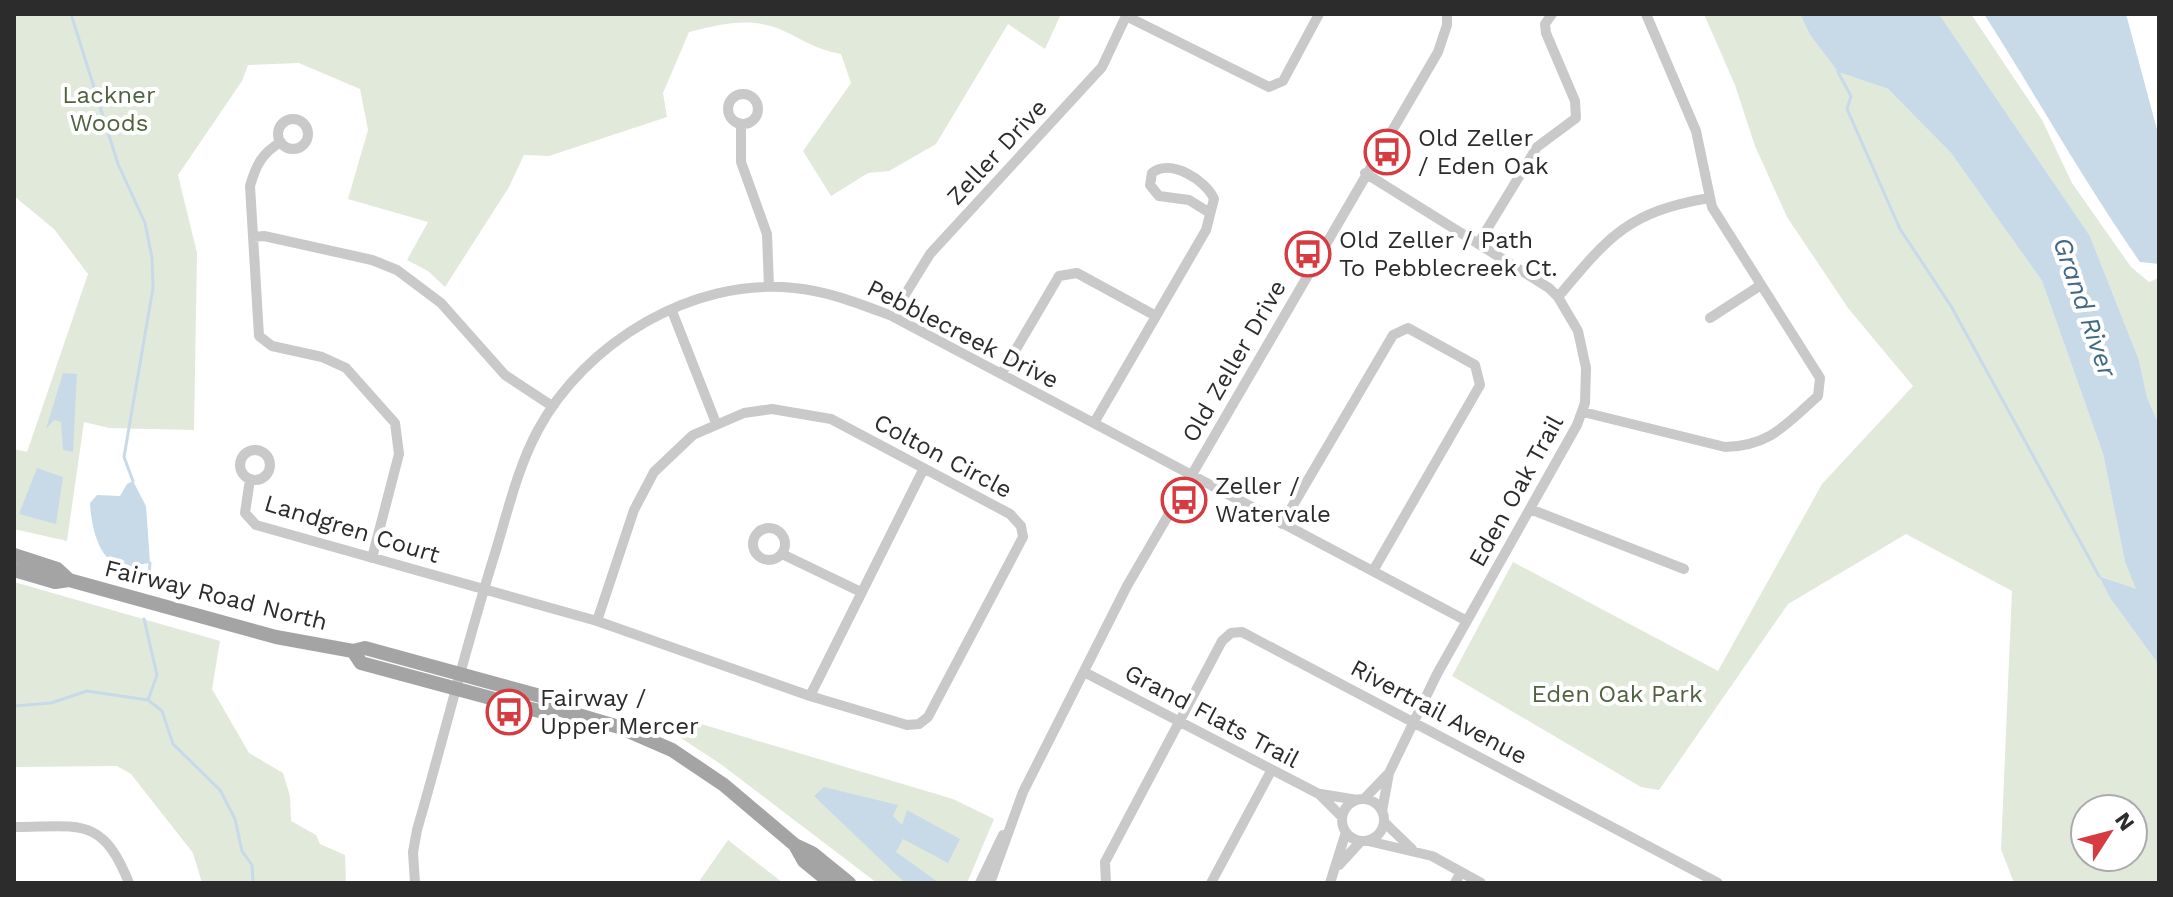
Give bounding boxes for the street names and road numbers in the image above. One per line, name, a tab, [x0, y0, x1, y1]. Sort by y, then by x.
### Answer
street label: Zeller Drive	[941, 93, 1053, 211]
street label: Pebblecreek Drive	[863, 274, 1063, 394]
street label: Old Zeller Drive	[1176, 275, 1292, 447]
street label: Colton Circle	[869, 408, 1017, 504]
street label: Eden Oak Trail	[1463, 410, 1569, 572]
street label: Landgren Court	[261, 489, 443, 569]
street label: Fairway Road North	[102, 554, 330, 636]
street label: Rivertrail Avenue	[1346, 654, 1532, 770]
street label: Grand Flats Trail	[1120, 658, 1305, 774]

